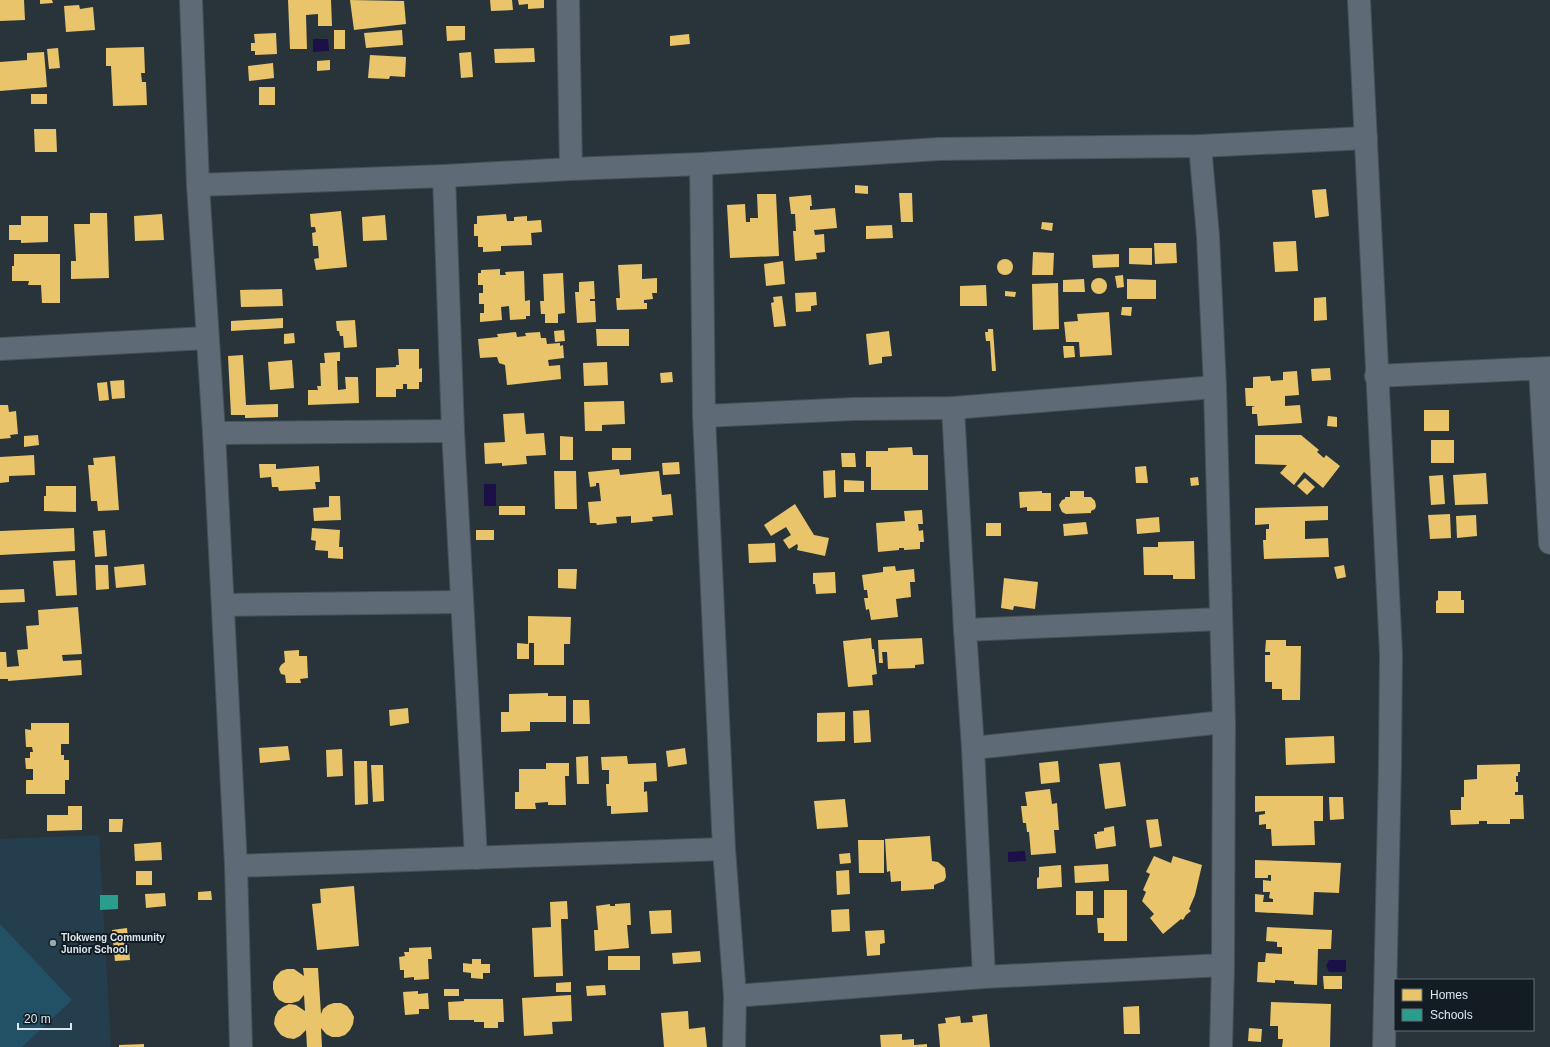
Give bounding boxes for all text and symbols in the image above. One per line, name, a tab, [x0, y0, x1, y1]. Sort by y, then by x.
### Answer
place label: Tlokweng Community Junior School	[61, 932, 165, 955]
marker: Tlokweng Community Junior School	[48, 938, 58, 948]
legend	[1394, 979, 1534, 1031]
text: Homes	[1430, 988, 1468, 1002]
scale bar	[18, 1005, 71, 1031]
text: Schools	[1430, 1008, 1473, 1022]
text: 20 m	[24, 1012, 51, 1026]

